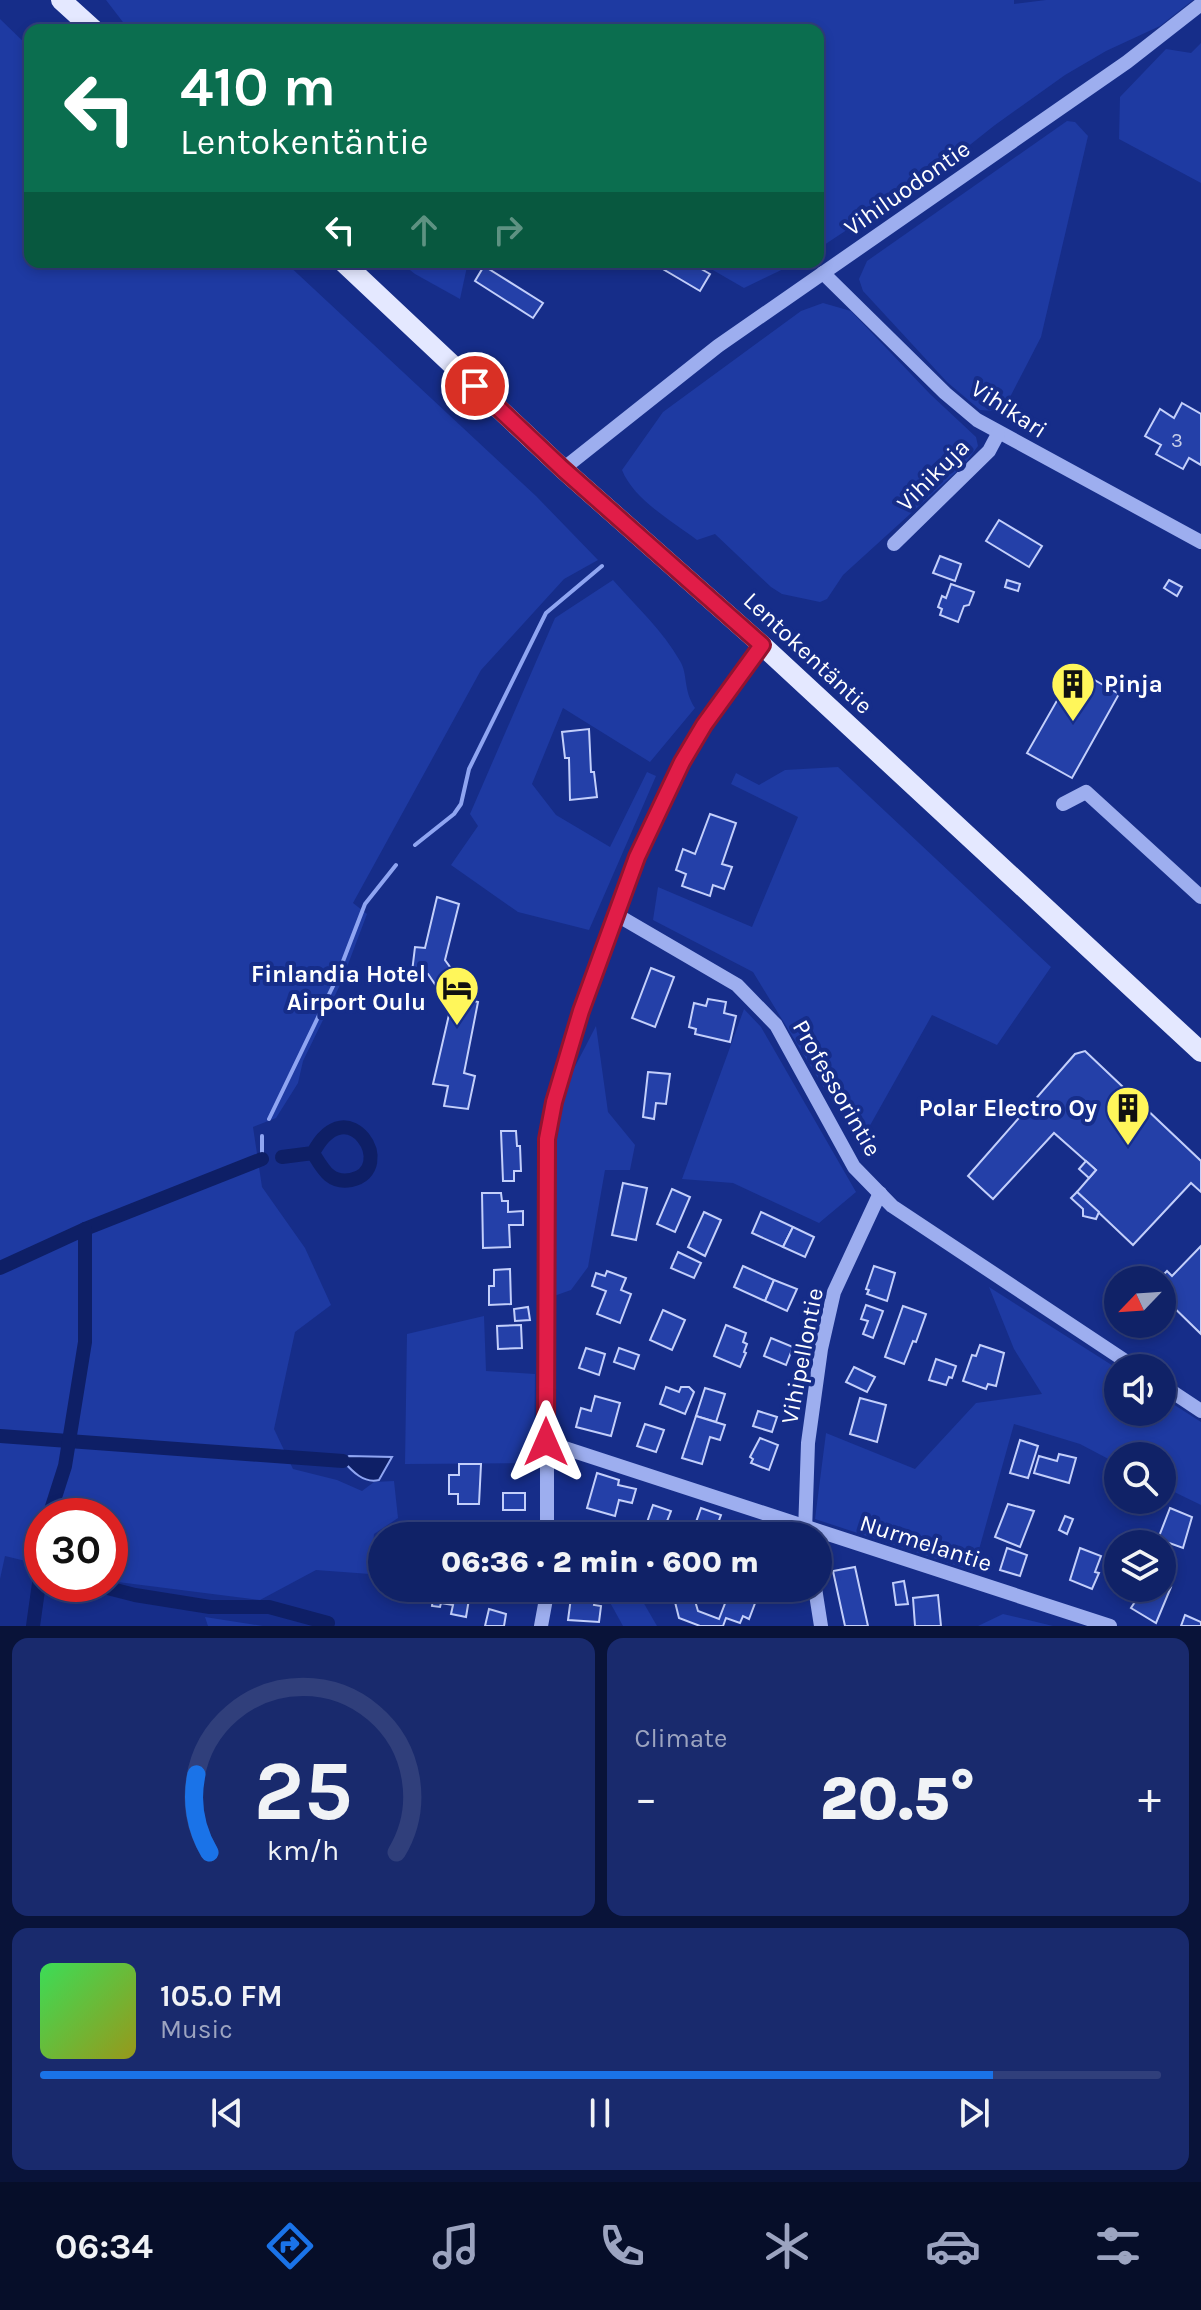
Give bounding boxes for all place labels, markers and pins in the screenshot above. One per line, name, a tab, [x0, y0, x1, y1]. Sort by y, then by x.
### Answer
pin	[441, 352, 509, 420]
building icon: Pinja	[1049, 660, 1097, 723]
place label: Pinja	[1104, 670, 1163, 698]
place label: Finlandia Hotel Airport Oulu	[251, 960, 426, 1016]
hotel icon: Finlandia Hotel Airport Oulu	[433, 964, 481, 1027]
building icon: Polar Electro Oy	[1104, 1084, 1152, 1147]
place label: Polar Electro Oy	[919, 1094, 1097, 1122]

